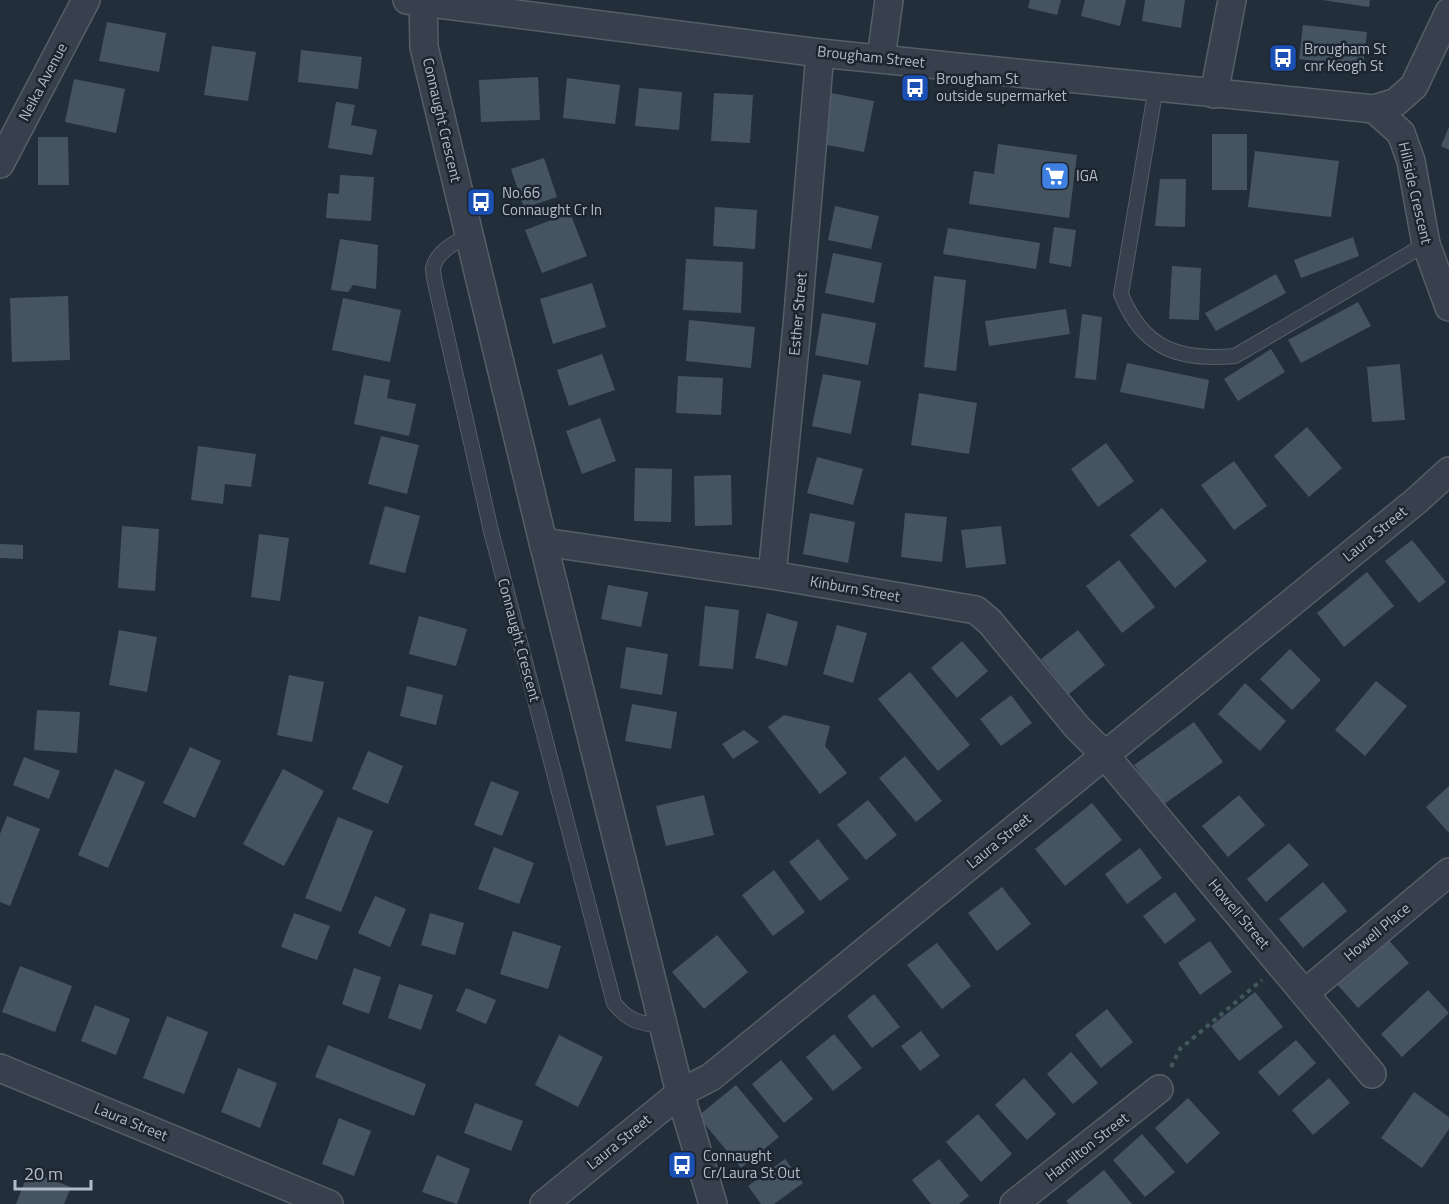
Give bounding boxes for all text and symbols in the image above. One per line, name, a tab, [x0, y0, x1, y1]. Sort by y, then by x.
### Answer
place label: Brougham St cnr Keogh St	[1304, 37, 1387, 77]
street label: Neika Avenue	[12, 38, 73, 125]
street label: Brougham Street	[816, 39, 927, 74]
bus stop icon: Brougham St cnr Keogh St	[1267, 42, 1299, 74]
street label: Connaught Crescent	[417, 56, 468, 185]
place label: Brougham St outside supermarket	[936, 67, 1068, 107]
bus stop icon: Brougham St outside supermarket	[899, 72, 931, 104]
street label: Hillside Crescent	[1393, 139, 1439, 247]
supermarket icon: IGA	[1039, 160, 1071, 192]
place label: IGA	[1076, 164, 1098, 187]
place label: No.66 Connaught Cr In	[502, 181, 602, 221]
bus stop icon: No.66 Connaught Cr In	[465, 186, 497, 218]
street label: Esther Street	[782, 271, 813, 356]
street label: Laura Street	[1337, 500, 1413, 567]
street label: Kinburn Street	[808, 569, 903, 608]
street label: Connaught Crescent	[492, 576, 547, 705]
street label: Laura Street	[961, 807, 1037, 874]
street label: Howell Street	[1203, 873, 1276, 954]
street label: Howell Place	[1338, 897, 1415, 966]
street label: Laura Street	[91, 1096, 172, 1147]
street label: Hamilton Street	[1040, 1106, 1134, 1186]
street label: Laura Street	[581, 1108, 657, 1175]
place label: Connaught Cr/Laura St Out	[703, 1144, 801, 1184]
bus stop icon: Connaught Cr/Laura St Out	[666, 1149, 698, 1181]
scale bar	[15, 1153, 92, 1191]
text: 20 m	[24, 1160, 63, 1187]

